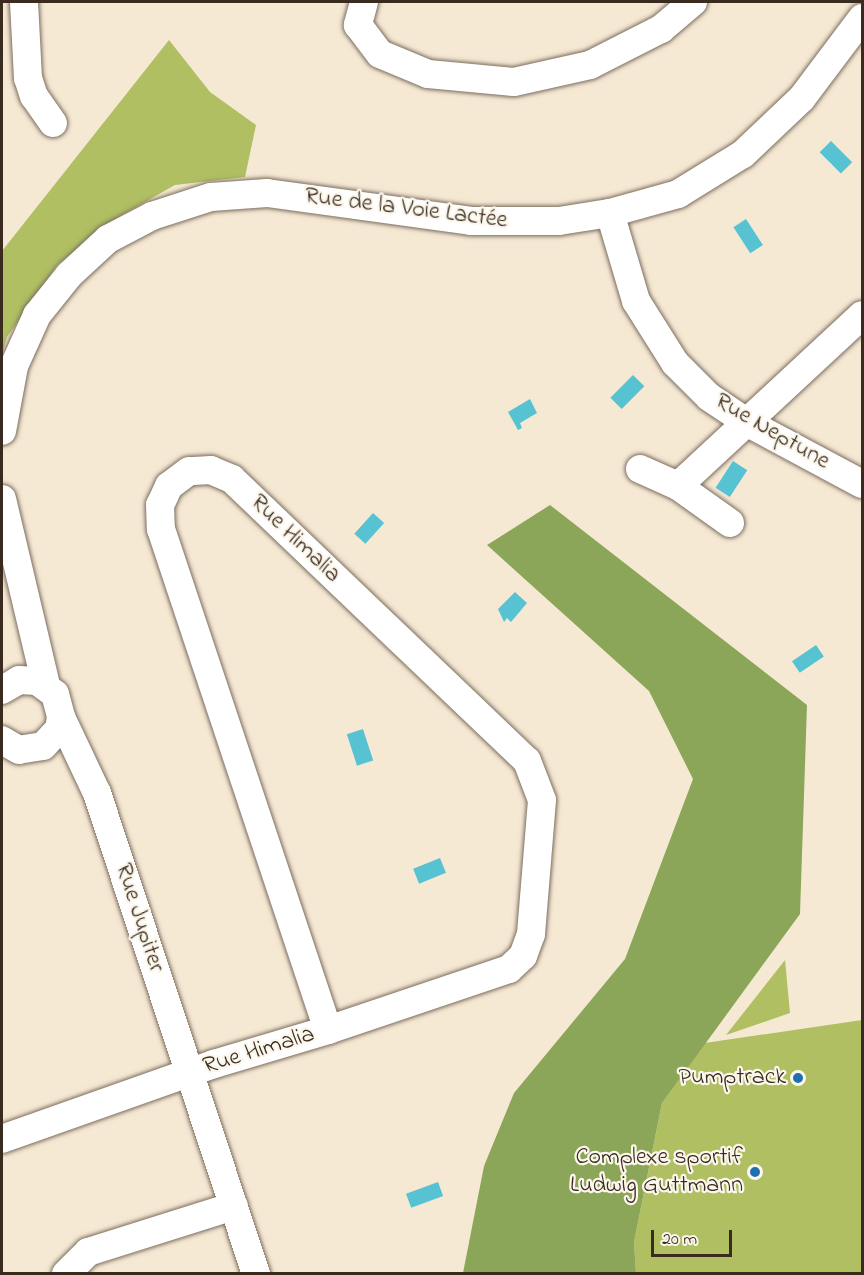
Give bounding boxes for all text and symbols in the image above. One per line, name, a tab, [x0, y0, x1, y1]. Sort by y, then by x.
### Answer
street label: Rue de la Voie Lactée	[303, 182, 509, 236]
street label: Rue Neptune	[709, 388, 835, 476]
street label: Rue Himalia	[244, 489, 346, 589]
street label: Rue Jupiter	[108, 860, 170, 976]
street label: Rue Himalia	[200, 1020, 318, 1082]
place label: Pumptrack	[679, 1064, 786, 1092]
marker: Pumptrack	[791, 1071, 805, 1085]
place label: Complexe sportif Ludwig Guttmann	[570, 1144, 743, 1200]
marker: Complexe sportif Ludwig Guttmann	[748, 1165, 762, 1179]
scale bar	[654, 1218, 735, 1256]
text: 20 m	[662, 1227, 697, 1253]

